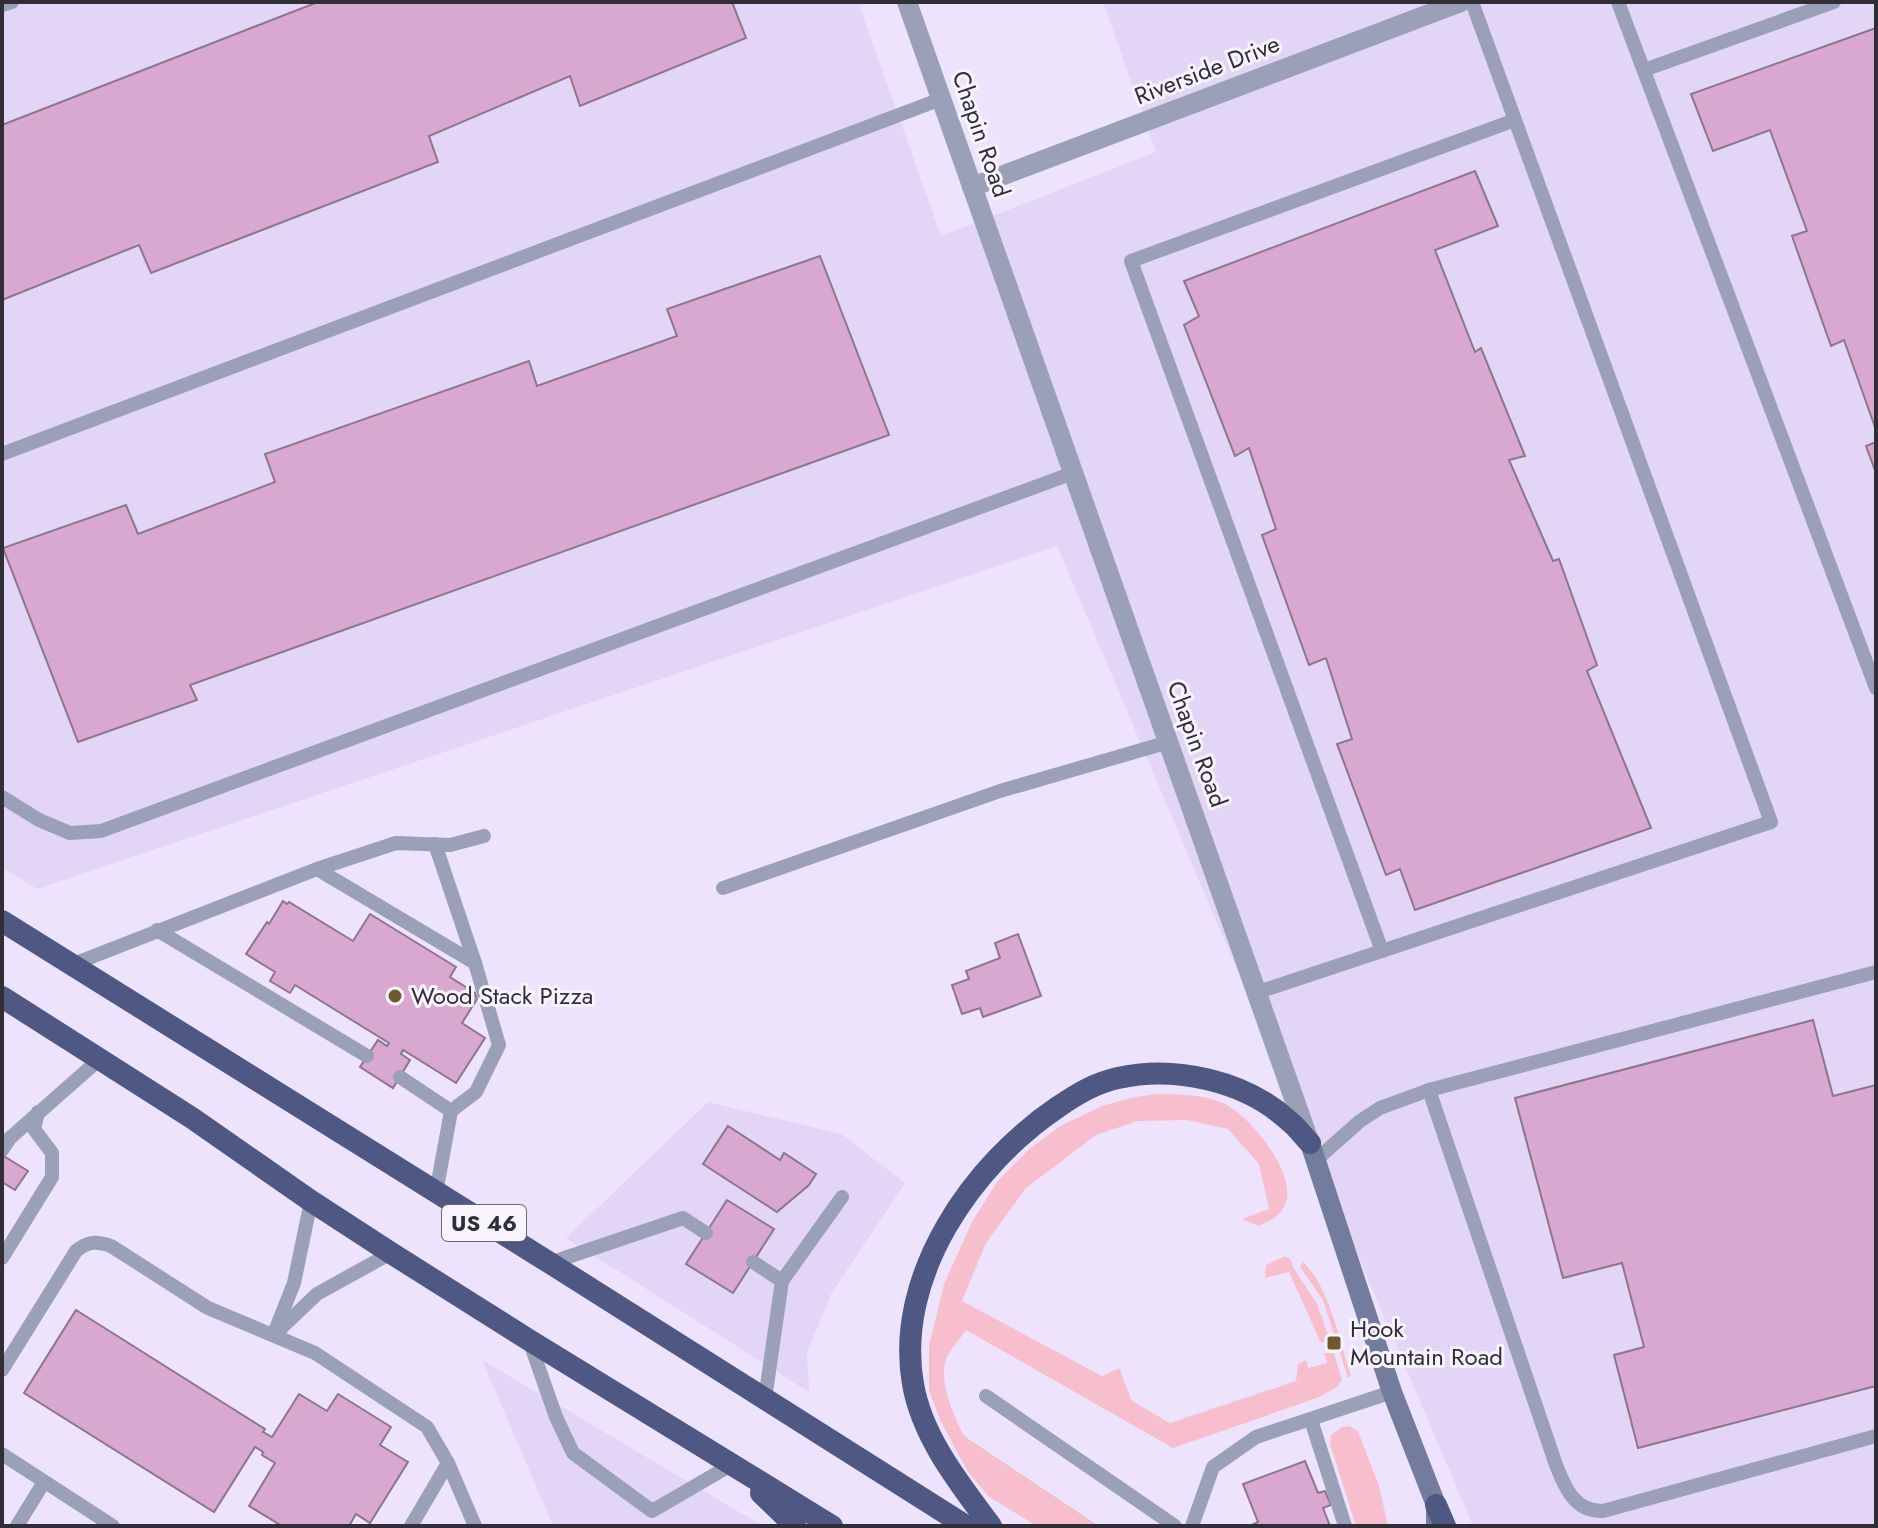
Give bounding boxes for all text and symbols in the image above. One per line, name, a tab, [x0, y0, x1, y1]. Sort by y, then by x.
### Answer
street label: Riverside Drive	[1129, 26, 1285, 113]
street label: Chapin Road	[943, 66, 1020, 202]
street label: Chapin Road	[1158, 676, 1237, 812]
place label: Wood Stack Pizza	[411, 978, 593, 1013]
marker: Wood Stack Pizza	[386, 987, 404, 1005]
road number: US 46	[442, 1205, 526, 1241]
place label: Hook Mountain Road	[1350, 1311, 1503, 1374]
marker: Hook Mountain Road	[1325, 1334, 1343, 1352]

